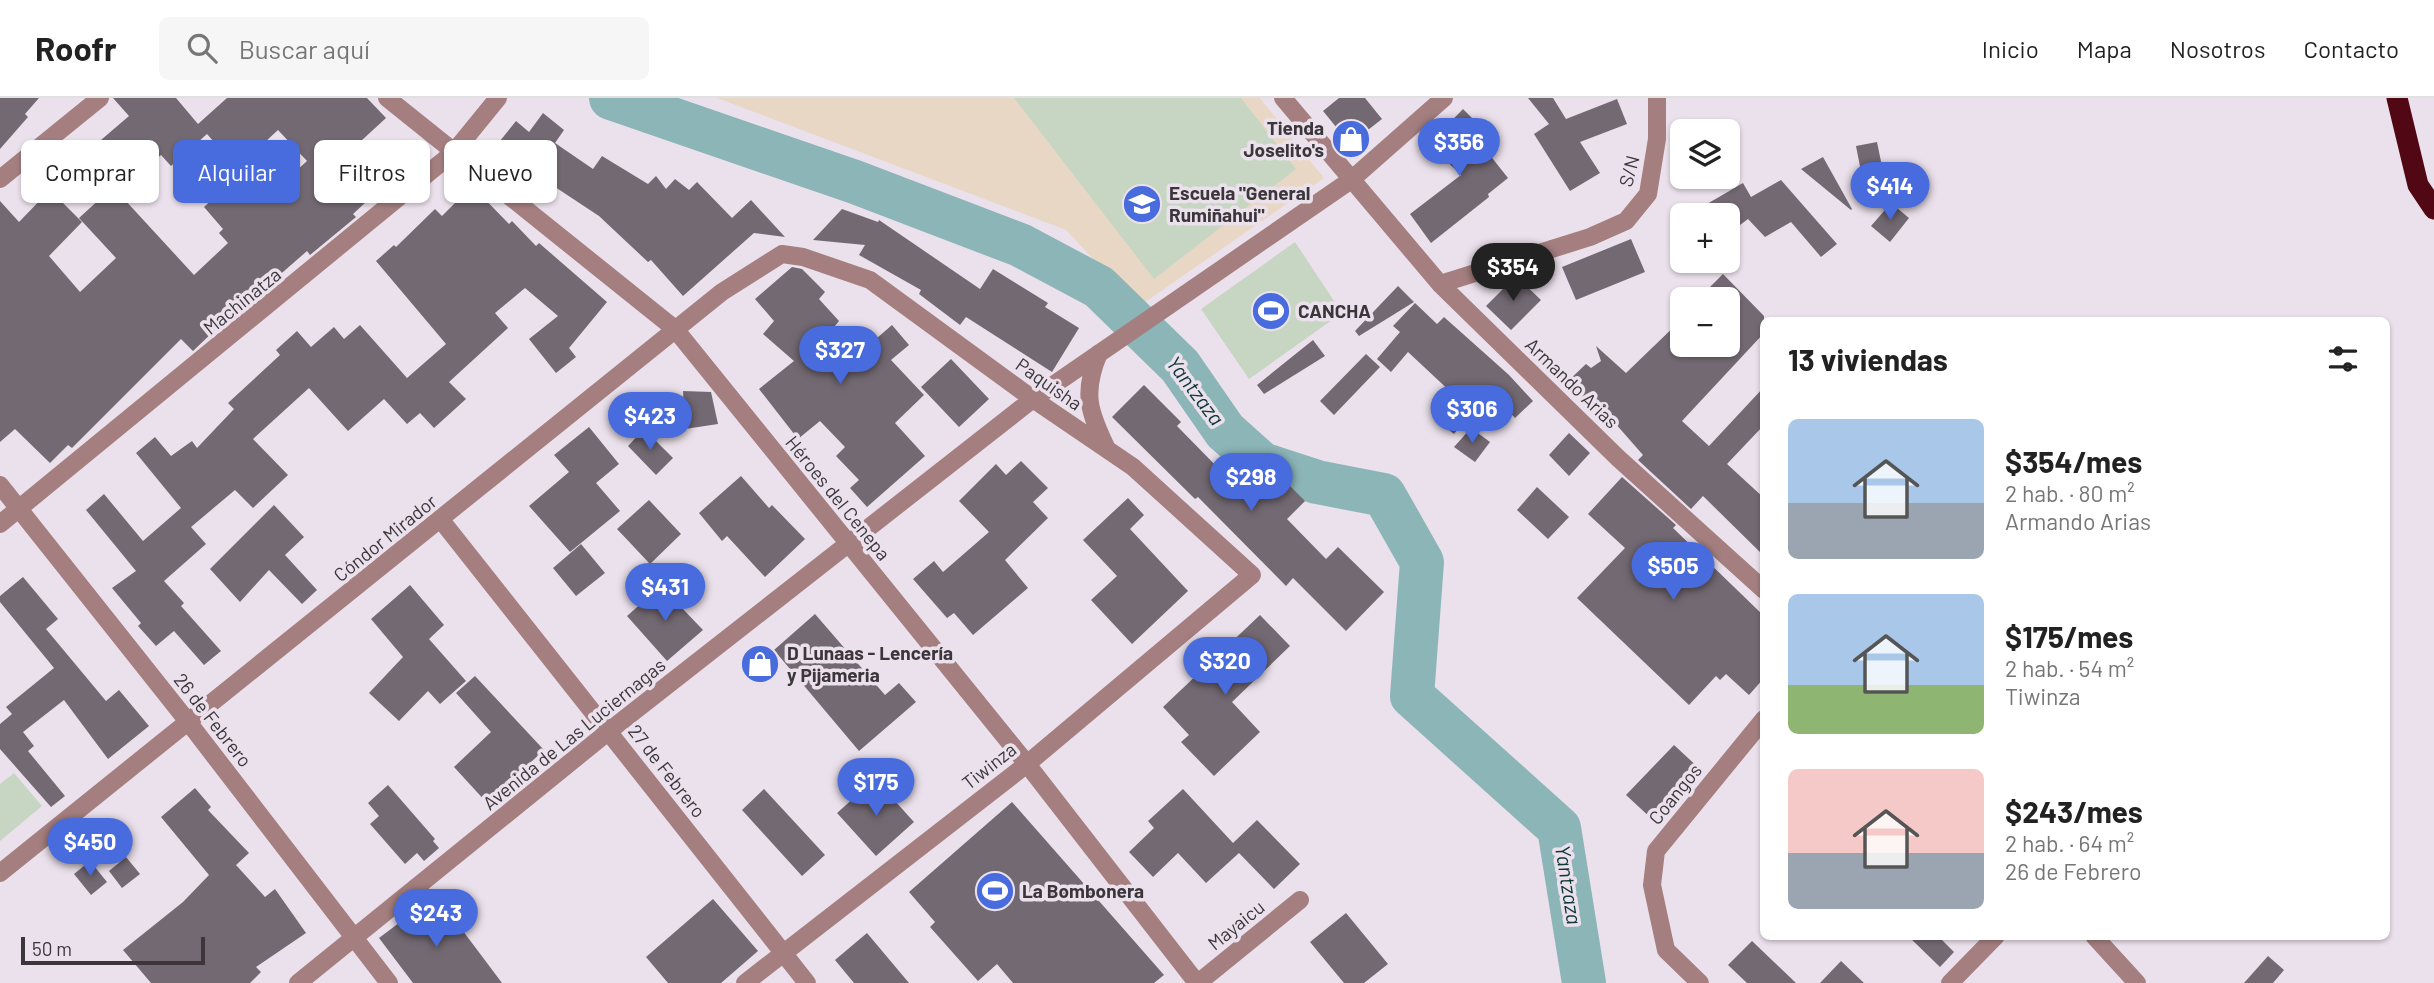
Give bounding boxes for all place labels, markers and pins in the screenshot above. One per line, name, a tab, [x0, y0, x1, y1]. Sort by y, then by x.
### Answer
place label: Tienda Joselito's	[1244, 116, 1324, 161]
shop icon: Tienda Joselito's	[1330, 118, 1372, 160]
pin: $356	[1418, 118, 1500, 178]
pin: $414	[1849, 162, 1931, 222]
place label: Escuela "General Rumiñahui"	[1169, 181, 1310, 226]
school or university icon: Escuela "General Rumiñahui"	[1121, 183, 1163, 225]
pin: $354	[1472, 244, 1554, 303]
sports icon: CANCHA	[1250, 290, 1292, 332]
place label: CANCHA	[1298, 299, 1371, 322]
pin: $327	[799, 327, 881, 386]
pin: $306	[1431, 386, 1513, 445]
pin: $423	[609, 392, 691, 452]
pin: $298	[1210, 454, 1292, 513]
pin: $505	[1632, 542, 1714, 602]
pin: $431	[624, 564, 706, 623]
pin: $320	[1184, 638, 1266, 697]
place label: D Lunaas - Lencería y Pijameria	[787, 641, 953, 686]
shop icon: D Lunaas - Lencería y Pijameria	[739, 643, 781, 685]
pin: $175	[835, 758, 917, 818]
pin: $450	[49, 818, 131, 878]
sports icon: La Bombonera	[974, 870, 1016, 912]
place label: La Bombonera	[1022, 879, 1144, 902]
pin: $243	[395, 890, 477, 949]

